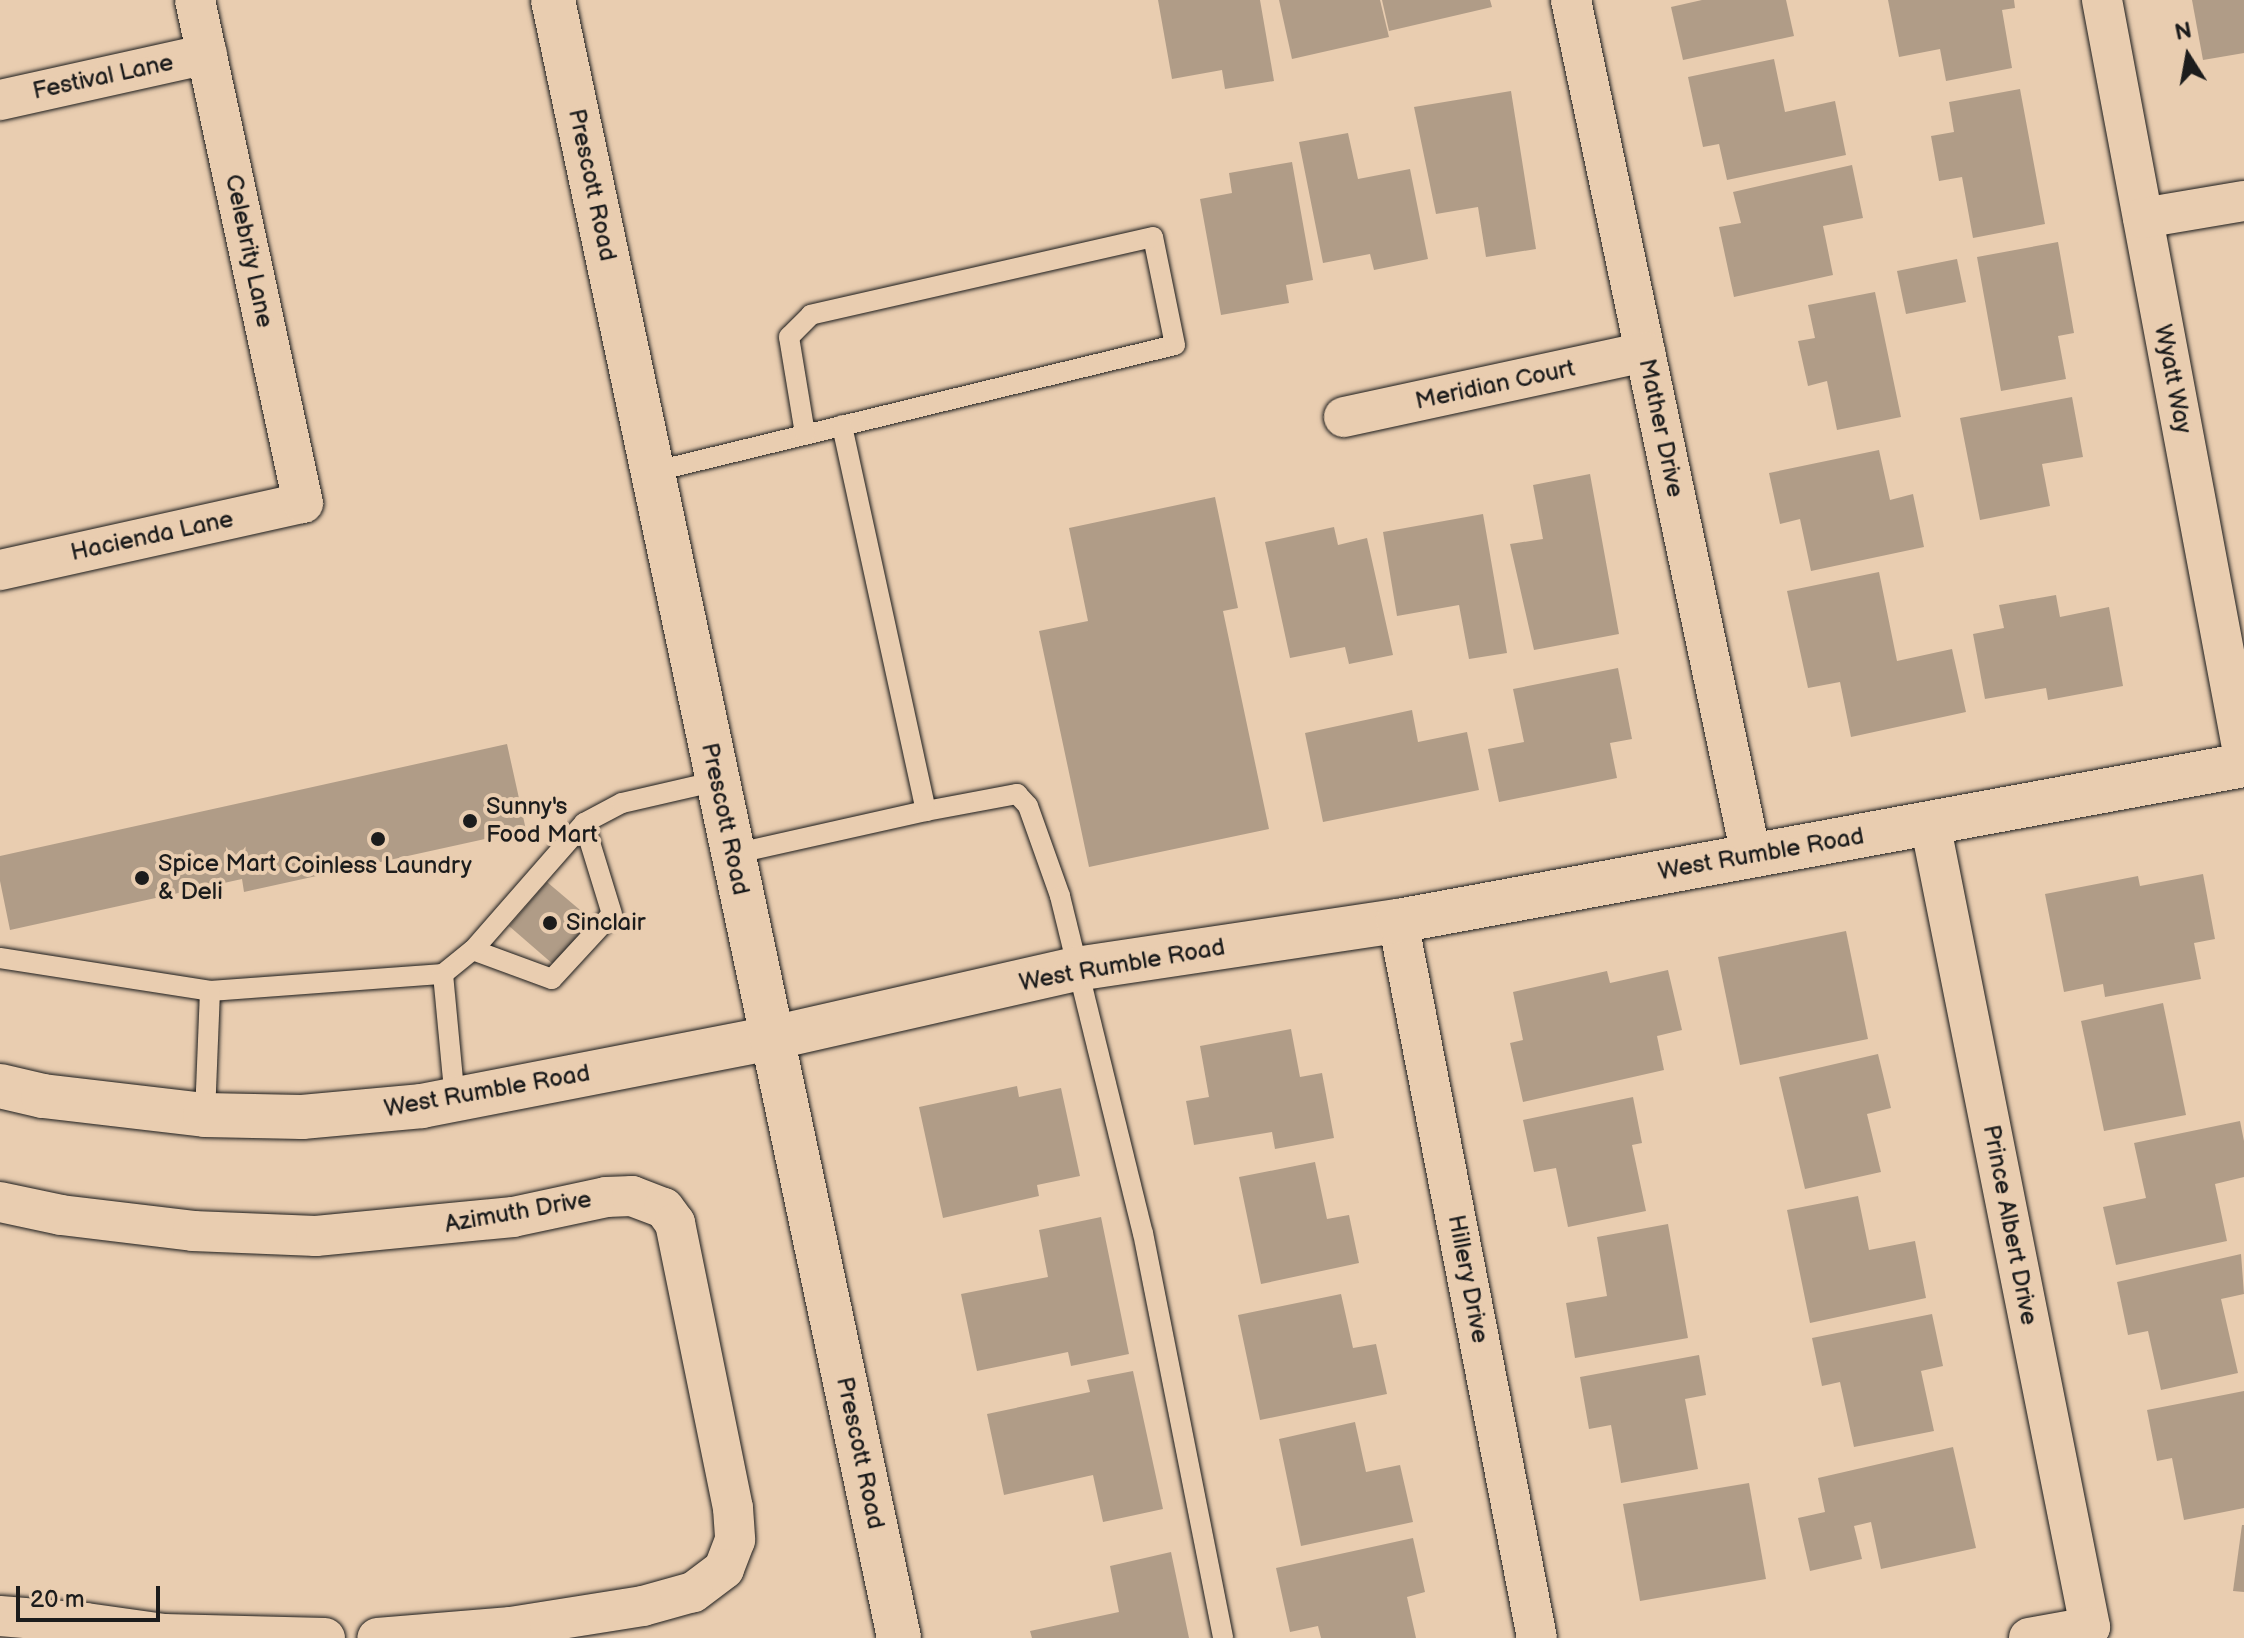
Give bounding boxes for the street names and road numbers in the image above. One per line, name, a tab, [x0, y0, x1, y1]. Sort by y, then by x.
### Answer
street label: Festival Lane	[30, 48, 176, 106]
street label: Prescott Road	[562, 106, 622, 264]
street label: Celebrity Lane	[219, 171, 279, 331]
street label: Wyatt Way	[2148, 321, 2198, 437]
street label: Meridian Court	[1413, 354, 1577, 416]
street label: Mather Drive	[1632, 356, 1690, 500]
street label: Hacienda Lane	[68, 505, 236, 567]
street label: Prescott Road	[695, 740, 755, 898]
street label: West Rumble Road	[1656, 822, 1866, 886]
street label: West Rumble Road	[1017, 933, 1227, 997]
street label: West Rumble Road	[382, 1059, 592, 1123]
street label: Prince Albert Drive	[1976, 1122, 2044, 1328]
street label: Azimuth Drive	[442, 1185, 594, 1239]
street label: Hillery Drive	[1441, 1212, 1495, 1346]
street label: Prescott Road	[830, 1374, 890, 1532]

